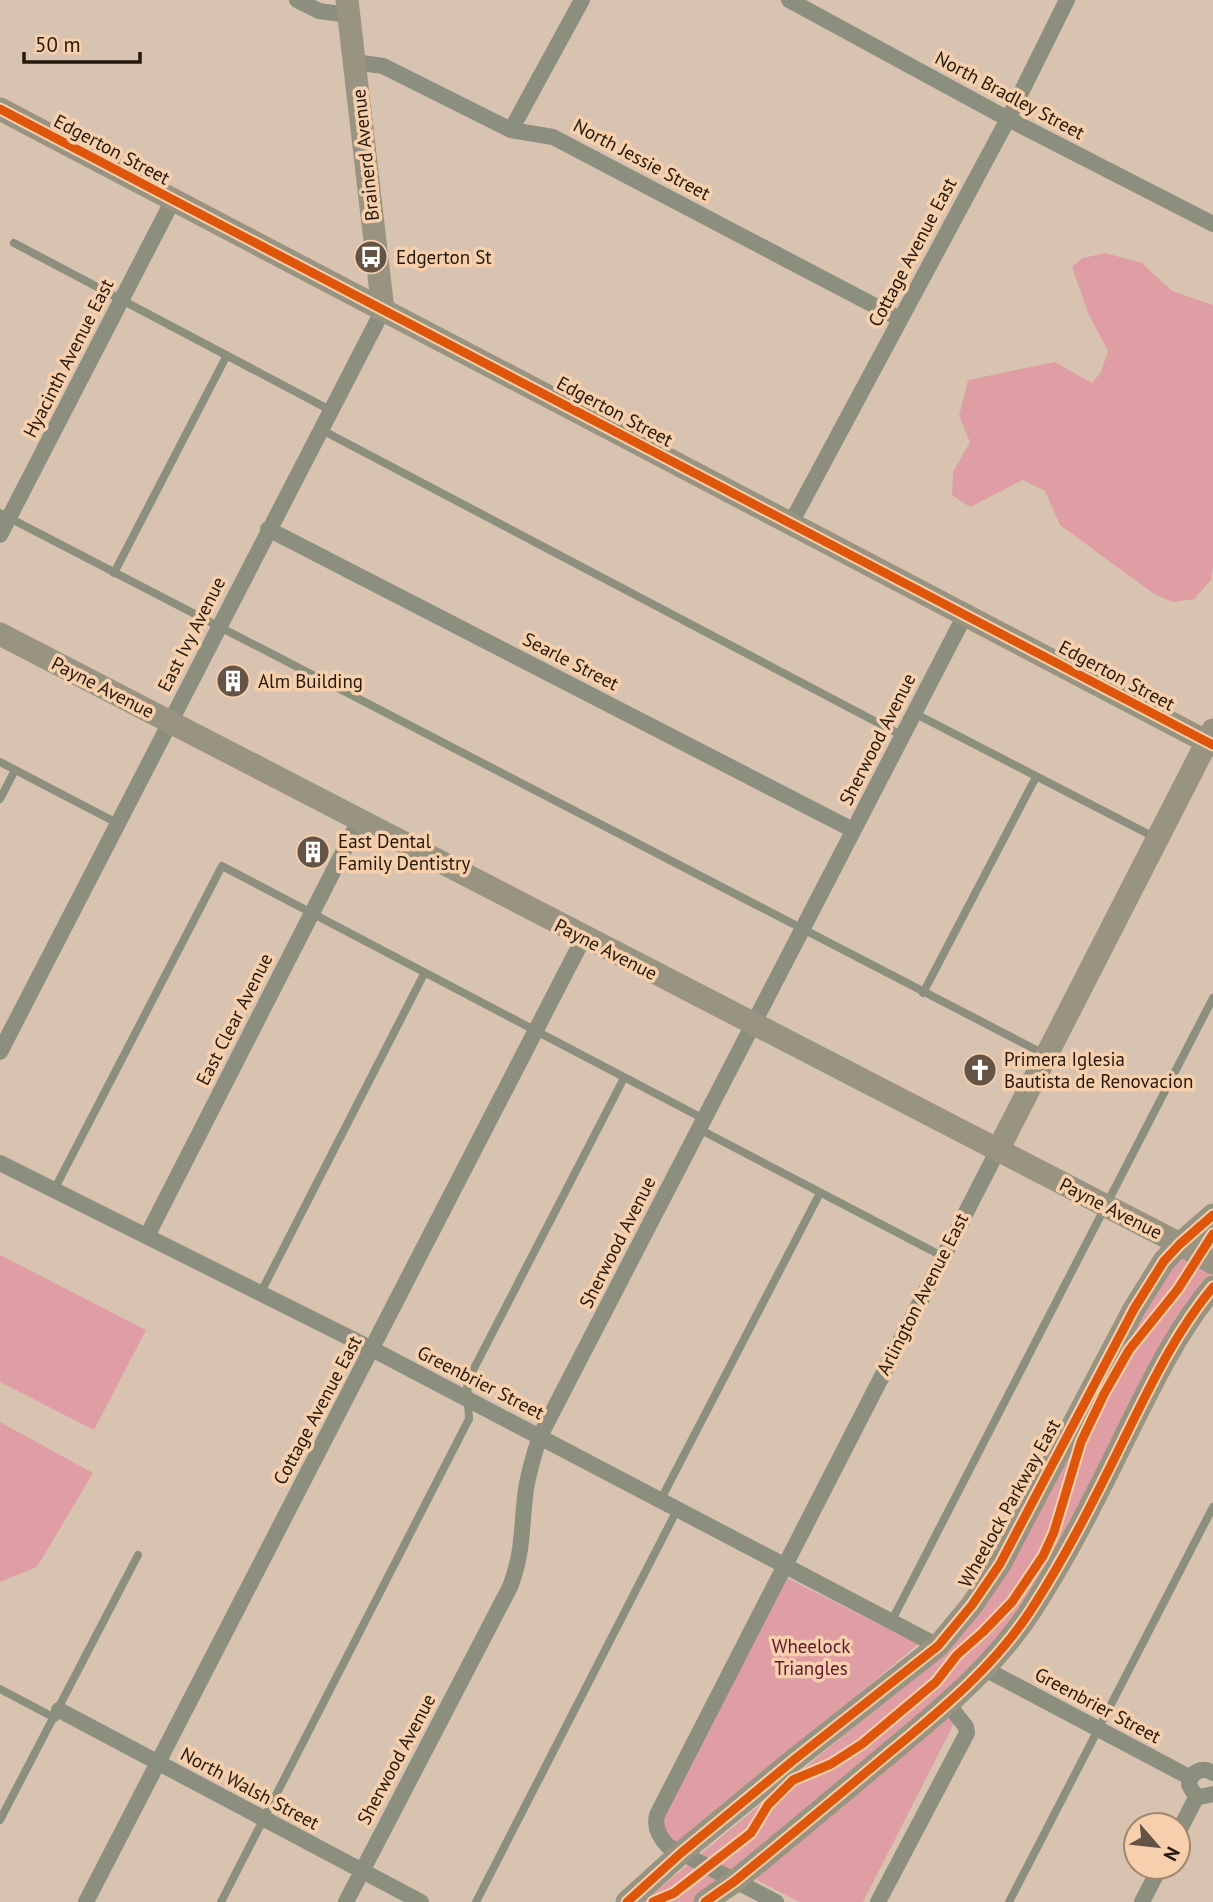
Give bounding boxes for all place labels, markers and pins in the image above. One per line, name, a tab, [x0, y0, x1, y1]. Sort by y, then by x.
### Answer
bus stop icon: Edgerton St	[352, 238, 390, 276]
place label: Edgerton St	[396, 245, 492, 269]
building icon: Alm Building	[214, 662, 252, 700]
place label: Alm Building	[258, 669, 363, 693]
place label: East Dental Family Dentistry	[338, 829, 470, 875]
building icon: East Dental Family Dentistry	[294, 833, 332, 871]
place label: Primera Iglesia Bautista de Renovacion	[1004, 1047, 1193, 1093]
church icon: Primera Iglesia Bautista de Renovacion	[961, 1051, 999, 1089]

